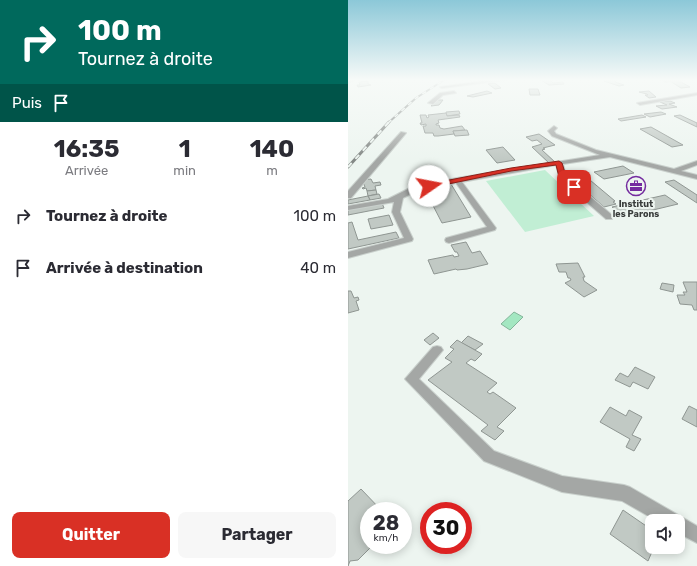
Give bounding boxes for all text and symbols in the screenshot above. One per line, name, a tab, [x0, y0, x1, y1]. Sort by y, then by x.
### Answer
text: 100 m	[78, 14, 162, 47]
icon: right	[12, 16, 64, 68]
text: Tournez à droite	[78, 48, 213, 70]
icon: arrive	[50, 92, 72, 114]
text: Puis	[12, 94, 42, 112]
text: 16:35	[54, 135, 120, 163]
text: 1	[179, 135, 191, 163]
text: 140	[250, 135, 294, 163]
text: Arrivée	[65, 163, 108, 178]
text: min	[173, 163, 196, 178]
text: m	[266, 163, 278, 178]
position arrow	[408, 165, 450, 207]
pin	[557, 170, 591, 204]
office icon: Institut les Parons	[625, 175, 647, 197]
icon: arrive	[563, 176, 585, 198]
place label: Institut les Parons	[613, 199, 659, 219]
icon: right	[12, 205, 34, 227]
text: Tournez à droite	[46, 207, 167, 225]
text: 100 m	[294, 207, 336, 225]
icon: arrive	[12, 257, 34, 279]
text: Arrivée à destination	[46, 259, 203, 277]
text: 40 m	[300, 259, 336, 277]
speed limit sign: 30	[420, 502, 472, 554]
text: 28	[373, 511, 399, 535]
button: Quitter	[12, 512, 170, 558]
button: Partager	[178, 512, 336, 558]
map controls	[645, 514, 685, 554]
button: sound	[645, 514, 685, 554]
text: km/h	[374, 532, 398, 544]

